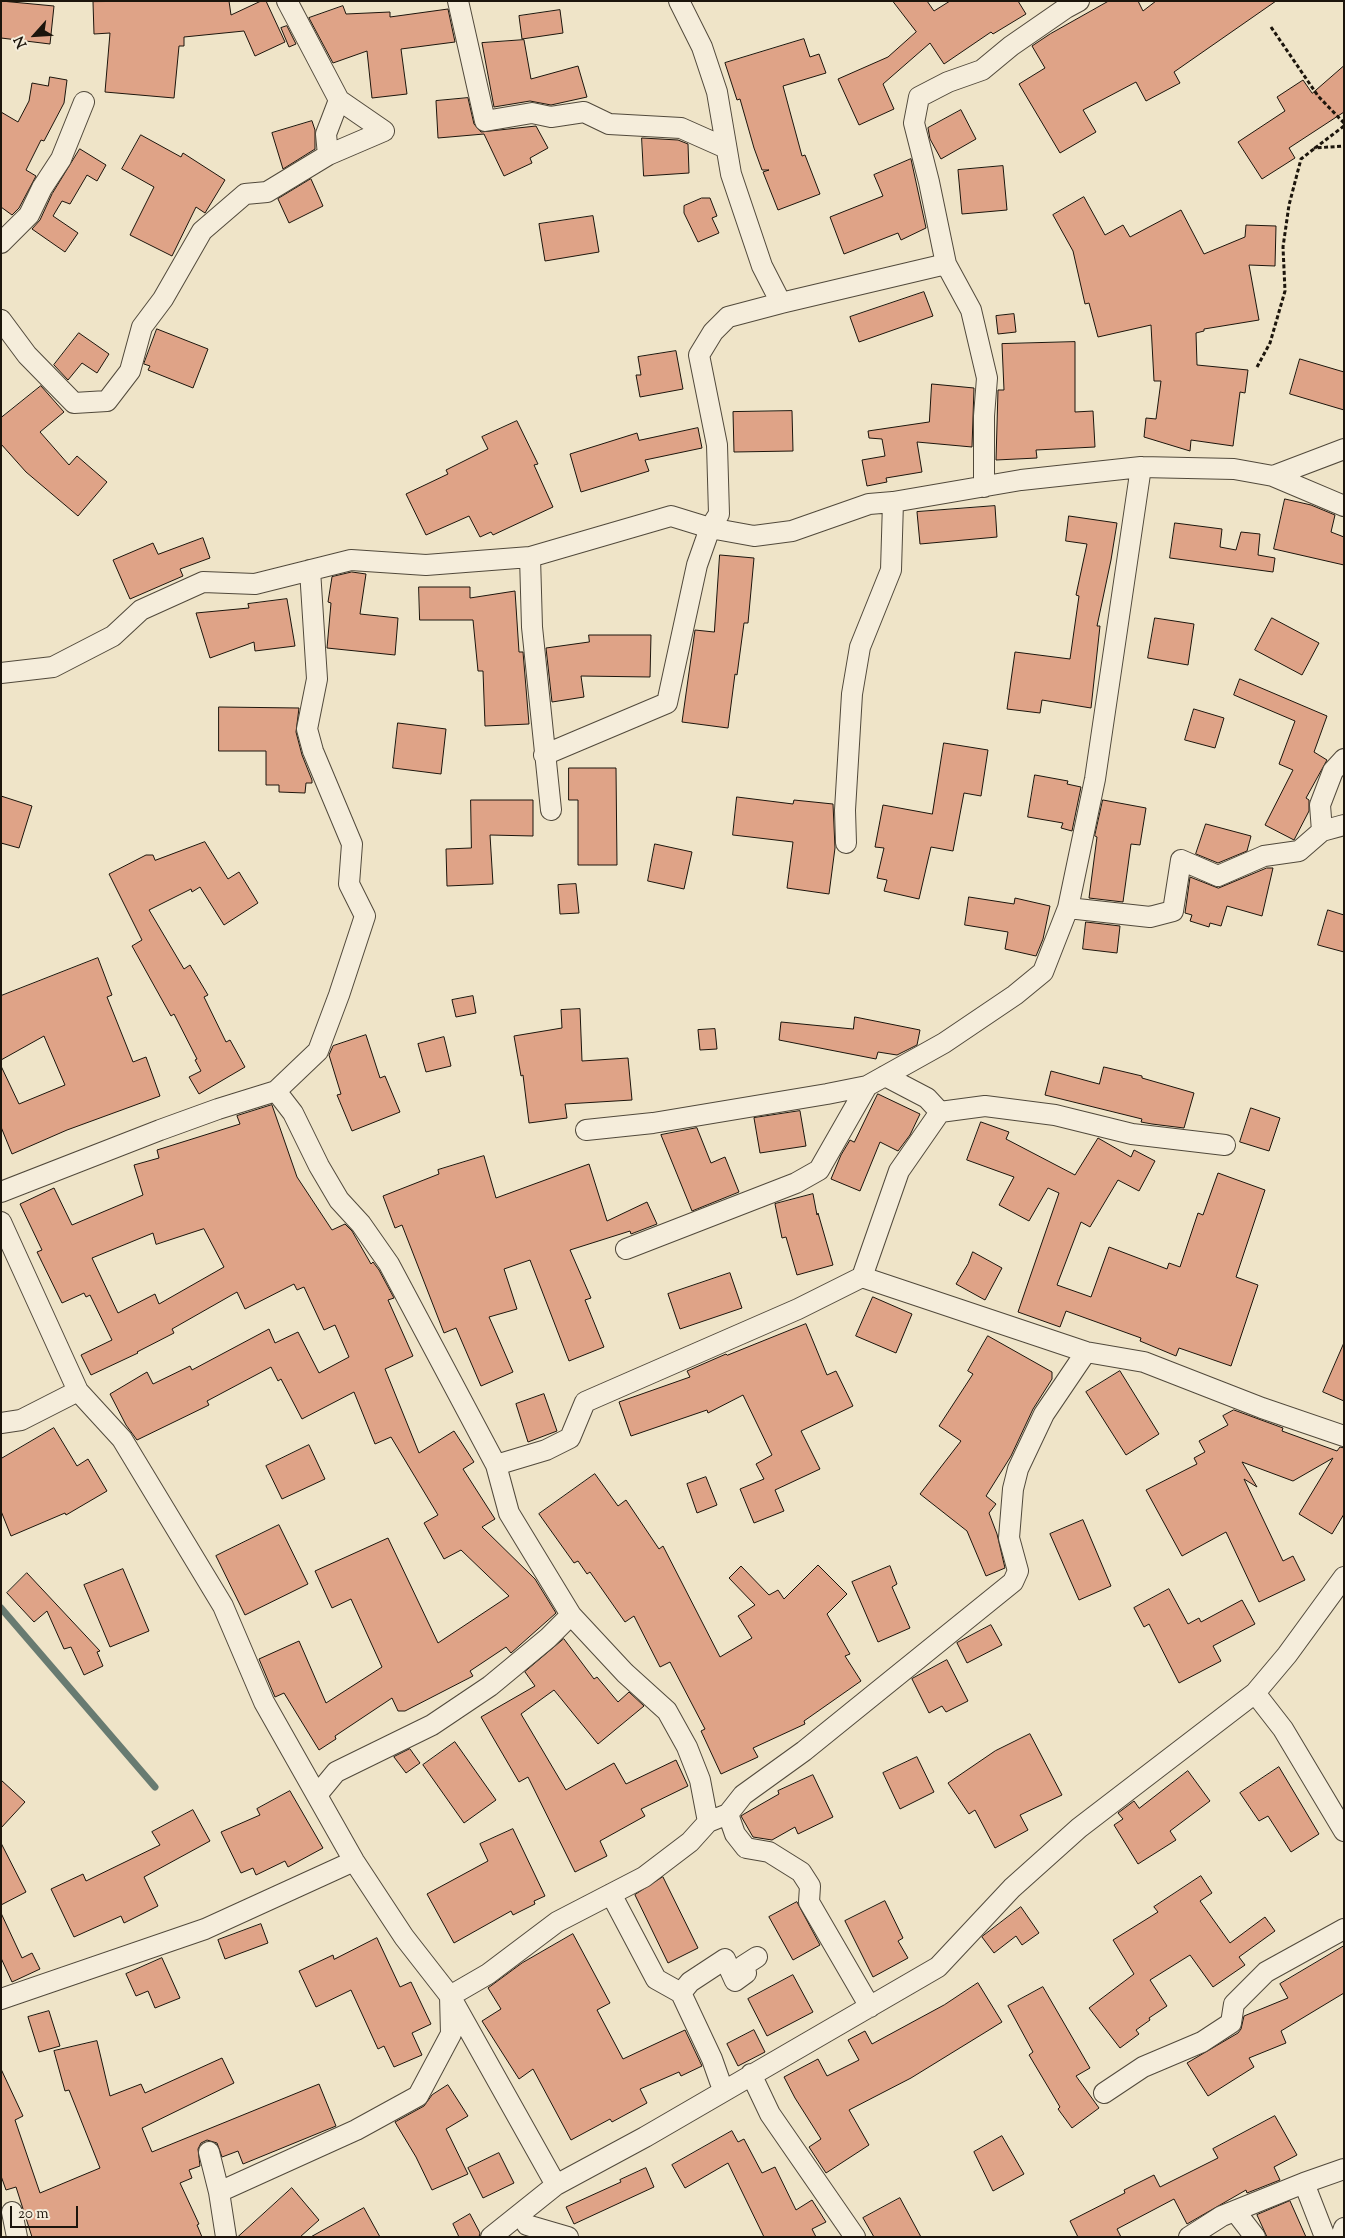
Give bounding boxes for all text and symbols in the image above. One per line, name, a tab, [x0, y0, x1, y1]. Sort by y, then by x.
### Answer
north arrow	[10, 10, 60, 60]
text: N	[10, 32, 33, 51]
scale bar	[12, 2196, 80, 2228]
text: 20 m	[18, 2204, 49, 2225]

